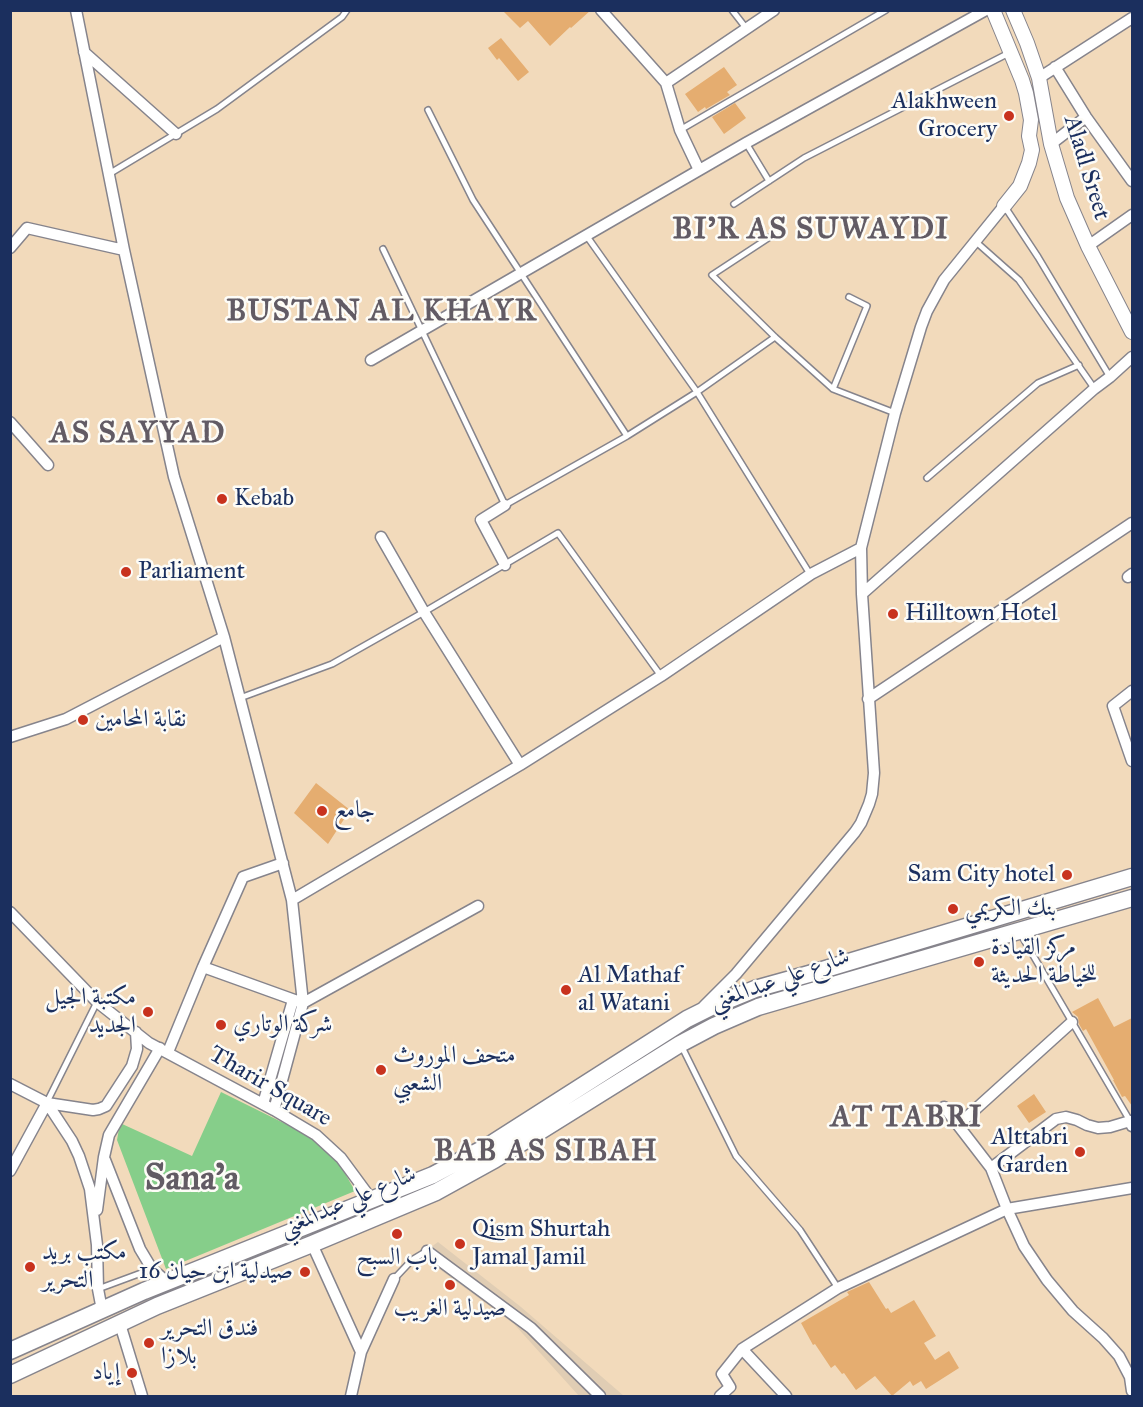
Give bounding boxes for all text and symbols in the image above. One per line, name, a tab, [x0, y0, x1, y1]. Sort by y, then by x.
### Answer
place label: Alakhween Grocery	[891, 88, 997, 144]
marker: Alakhween Grocery	[1002, 109, 1016, 123]
street label: Aladl Sreet	[1056, 112, 1116, 224]
district label: BI'R AS SUWAYDI	[672, 213, 950, 249]
district label: BUSTAN AL KHAYR	[227, 295, 537, 331]
district label: AS SAYYAD	[50, 417, 226, 453]
place label: Kebab	[234, 485, 294, 513]
marker: Kebab	[215, 492, 229, 506]
place label: Parliament	[138, 558, 245, 586]
marker: Parliament	[119, 565, 133, 579]
place label: Hilltown Hotel	[905, 600, 1058, 628]
marker: Hilltown Hotel	[886, 607, 900, 621]
place label: نقابة المحامين	[95, 706, 186, 734]
marker: نقابة المحامين	[76, 713, 90, 727]
place label: جامع	[334, 797, 375, 825]
marker: جامع	[315, 804, 329, 818]
place label: Sam City hotel	[907, 861, 1055, 889]
marker: Sam City hotel	[1060, 868, 1074, 882]
place label: بنك الكريمي	[965, 895, 1056, 923]
marker: بنك الكريمي	[946, 902, 960, 916]
place label: مركز القيادة للخياطة الحديثة	[991, 934, 1097, 990]
street label: شارع علي عبدالمغني	[706, 943, 854, 1017]
marker: مركز القيادة للخياطة الحديثة	[972, 955, 986, 969]
place label: Al Mathaf al Watani	[578, 962, 681, 1018]
marker: Al Mathaf al Watani	[559, 983, 573, 997]
place label: مكتبة الجيل الجديد	[45, 984, 136, 1040]
marker: مكتبة الجيل الجديد	[141, 1005, 155, 1019]
place label: شركة الوتاري	[233, 1011, 333, 1039]
marker: شركة الوتاري	[214, 1018, 228, 1032]
street label: Tharir Square	[204, 1040, 336, 1134]
place label: متحف الموروث الشعبي	[393, 1042, 516, 1098]
marker: متحف الموروث الشعبي	[374, 1063, 388, 1077]
district label: AT TABRI	[831, 1101, 983, 1137]
place label: Alttabri Garden	[991, 1124, 1068, 1180]
district label: BAB AS SIBAH	[434, 1135, 658, 1171]
marker: Alttabri Garden	[1073, 1145, 1087, 1159]
district label: Sana'a	[145, 1158, 239, 1202]
street label: شارع علي عبدالمغني	[275, 1160, 421, 1244]
place label: Qism Shurtah Jamal Jamil	[472, 1216, 610, 1272]
marker: باب السبح	[390, 1227, 404, 1241]
marker: Qism Shurtah Jamal Jamil	[453, 1237, 467, 1251]
place label: مكتب بريد التحرير	[42, 1239, 127, 1295]
place label: باب السبح	[356, 1244, 438, 1272]
place label: صيدلية ابن حيان 16	[139, 1258, 293, 1286]
marker: مكتب بريد التحرير	[23, 1260, 37, 1274]
marker: صيدلية ابن حيان 16	[298, 1265, 312, 1279]
marker: صيدلية الغريب	[443, 1278, 457, 1292]
place label: صيدلية الغريب	[394, 1295, 506, 1323]
place label: فندق التحرير بلازا	[161, 1315, 258, 1371]
marker: فندق التحرير بلازا	[142, 1336, 156, 1350]
place label: إياد	[92, 1359, 120, 1387]
marker: إياد	[125, 1366, 139, 1380]

